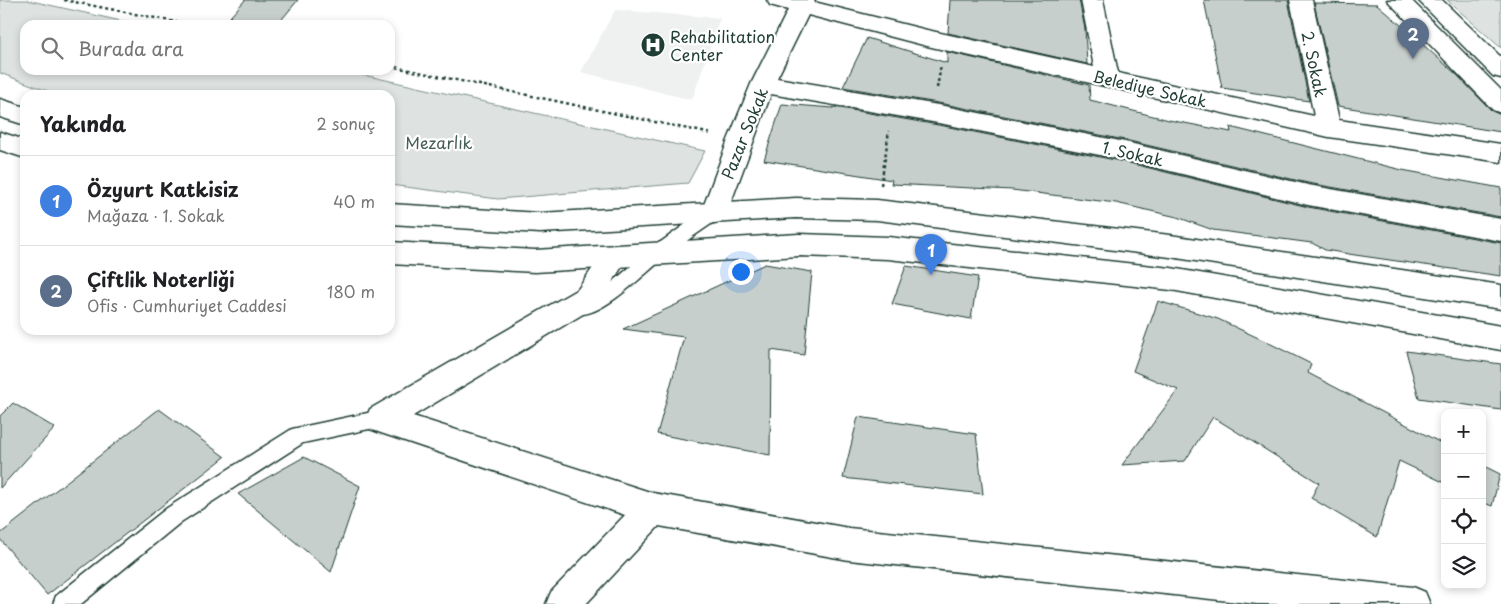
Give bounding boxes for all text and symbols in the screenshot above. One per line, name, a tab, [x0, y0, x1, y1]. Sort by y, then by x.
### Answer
pin: 2	[1397, 18, 1429, 59]
search box	[20, 20, 395, 75]
place label: Rehabilitation Center	[670, 24, 775, 66]
street label: 2. Sokak	[1296, 29, 1334, 99]
hospital icon: Rehabilitation Center	[640, 32, 666, 58]
icon: search	[38, 34, 66, 62]
text: Burada ara	[78, 34, 183, 62]
street label: Belediye Sokak	[1091, 63, 1209, 113]
street label: Pazar Sokak	[715, 84, 773, 182]
text: Yakında	[40, 107, 126, 139]
text: 2 sonuç	[317, 111, 375, 135]
park label: Mezarlık	[405, 130, 473, 154]
street label: 1. Sokak	[1100, 134, 1166, 172]
text: Özyurt Katkisiz	[87, 175, 239, 203]
text: 1	[52, 189, 60, 213]
text: 40 m	[333, 189, 375, 213]
text: Mağaza · 1. Sokak	[87, 203, 225, 227]
pin: 1	[915, 234, 947, 275]
your location	[728, 259, 754, 285]
text: Çiftlik Noterliği	[87, 265, 235, 293]
text: 2	[50, 279, 62, 303]
text: 180 m	[327, 279, 375, 303]
text: Ofis · Cumhuriyet Caddesi	[87, 293, 287, 317]
map controls	[1441, 409, 1486, 589]
button: +	[1441, 409, 1486, 454]
button: −	[1441, 454, 1486, 499]
button: locate	[1441, 499, 1486, 544]
button: layers	[1441, 544, 1486, 589]

